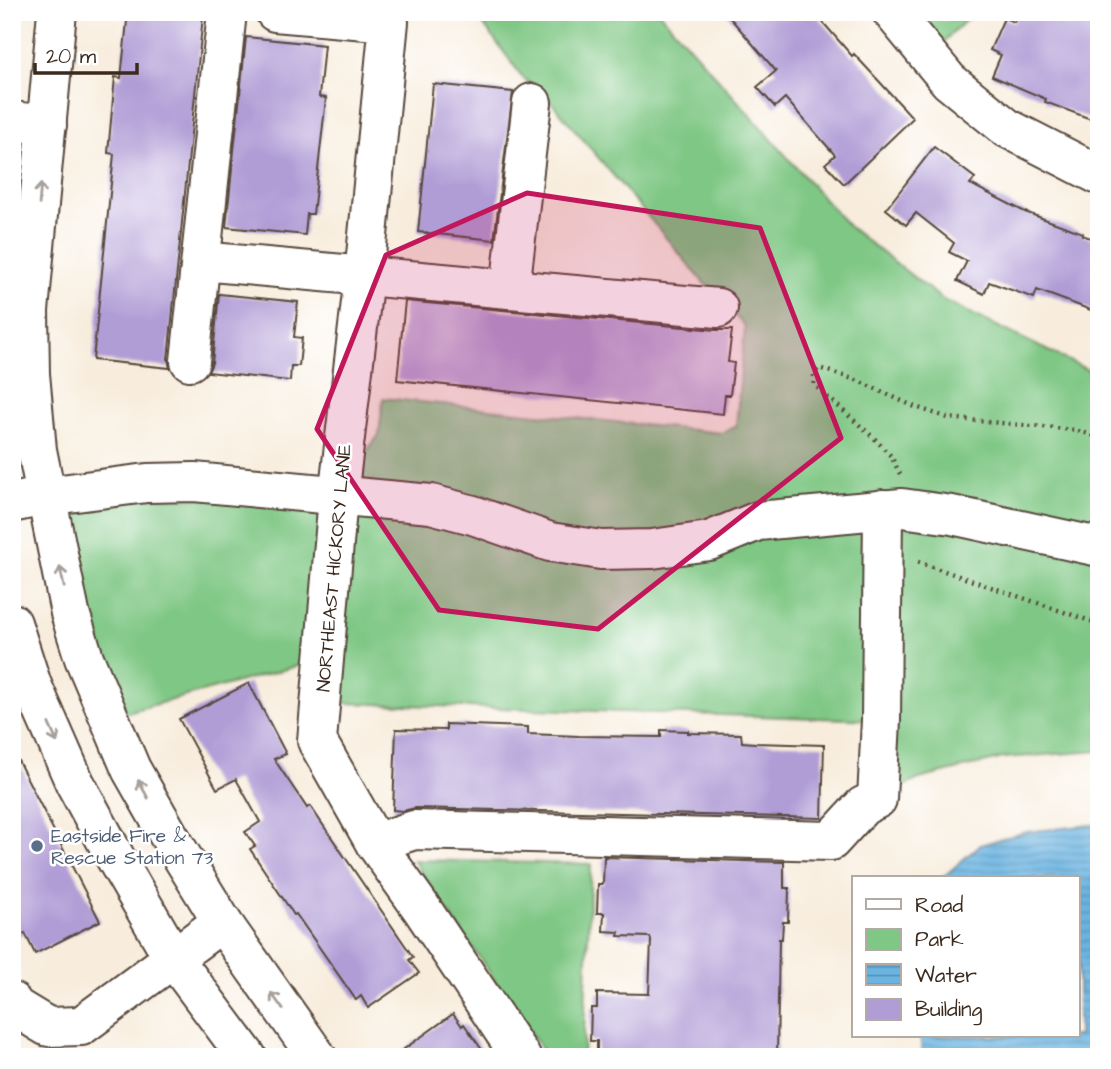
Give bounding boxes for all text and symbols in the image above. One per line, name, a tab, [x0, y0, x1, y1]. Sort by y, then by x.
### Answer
scale bar	[35, 32, 136, 76]
text: 20 m	[46, 42, 97, 71]
one-way arrow	[34, 183, 47, 206]
street label: NORTHEAST HICKORY LANE	[310, 443, 359, 693]
one-way arrow	[55, 566, 69, 589]
one-way arrow	[47, 721, 60, 743]
one-way arrow	[136, 779, 150, 799]
place label: Eastside Fire & Rescue Station 73	[51, 823, 214, 872]
marker: Eastside Fire & Rescue Station 73	[29, 838, 45, 854]
legend	[852, 876, 1080, 1038]
text: Road	[915, 891, 963, 920]
text: Park	[915, 925, 964, 954]
text: Water	[915, 961, 977, 990]
one-way arrow	[270, 992, 285, 1011]
text: Building	[915, 995, 983, 1026]

